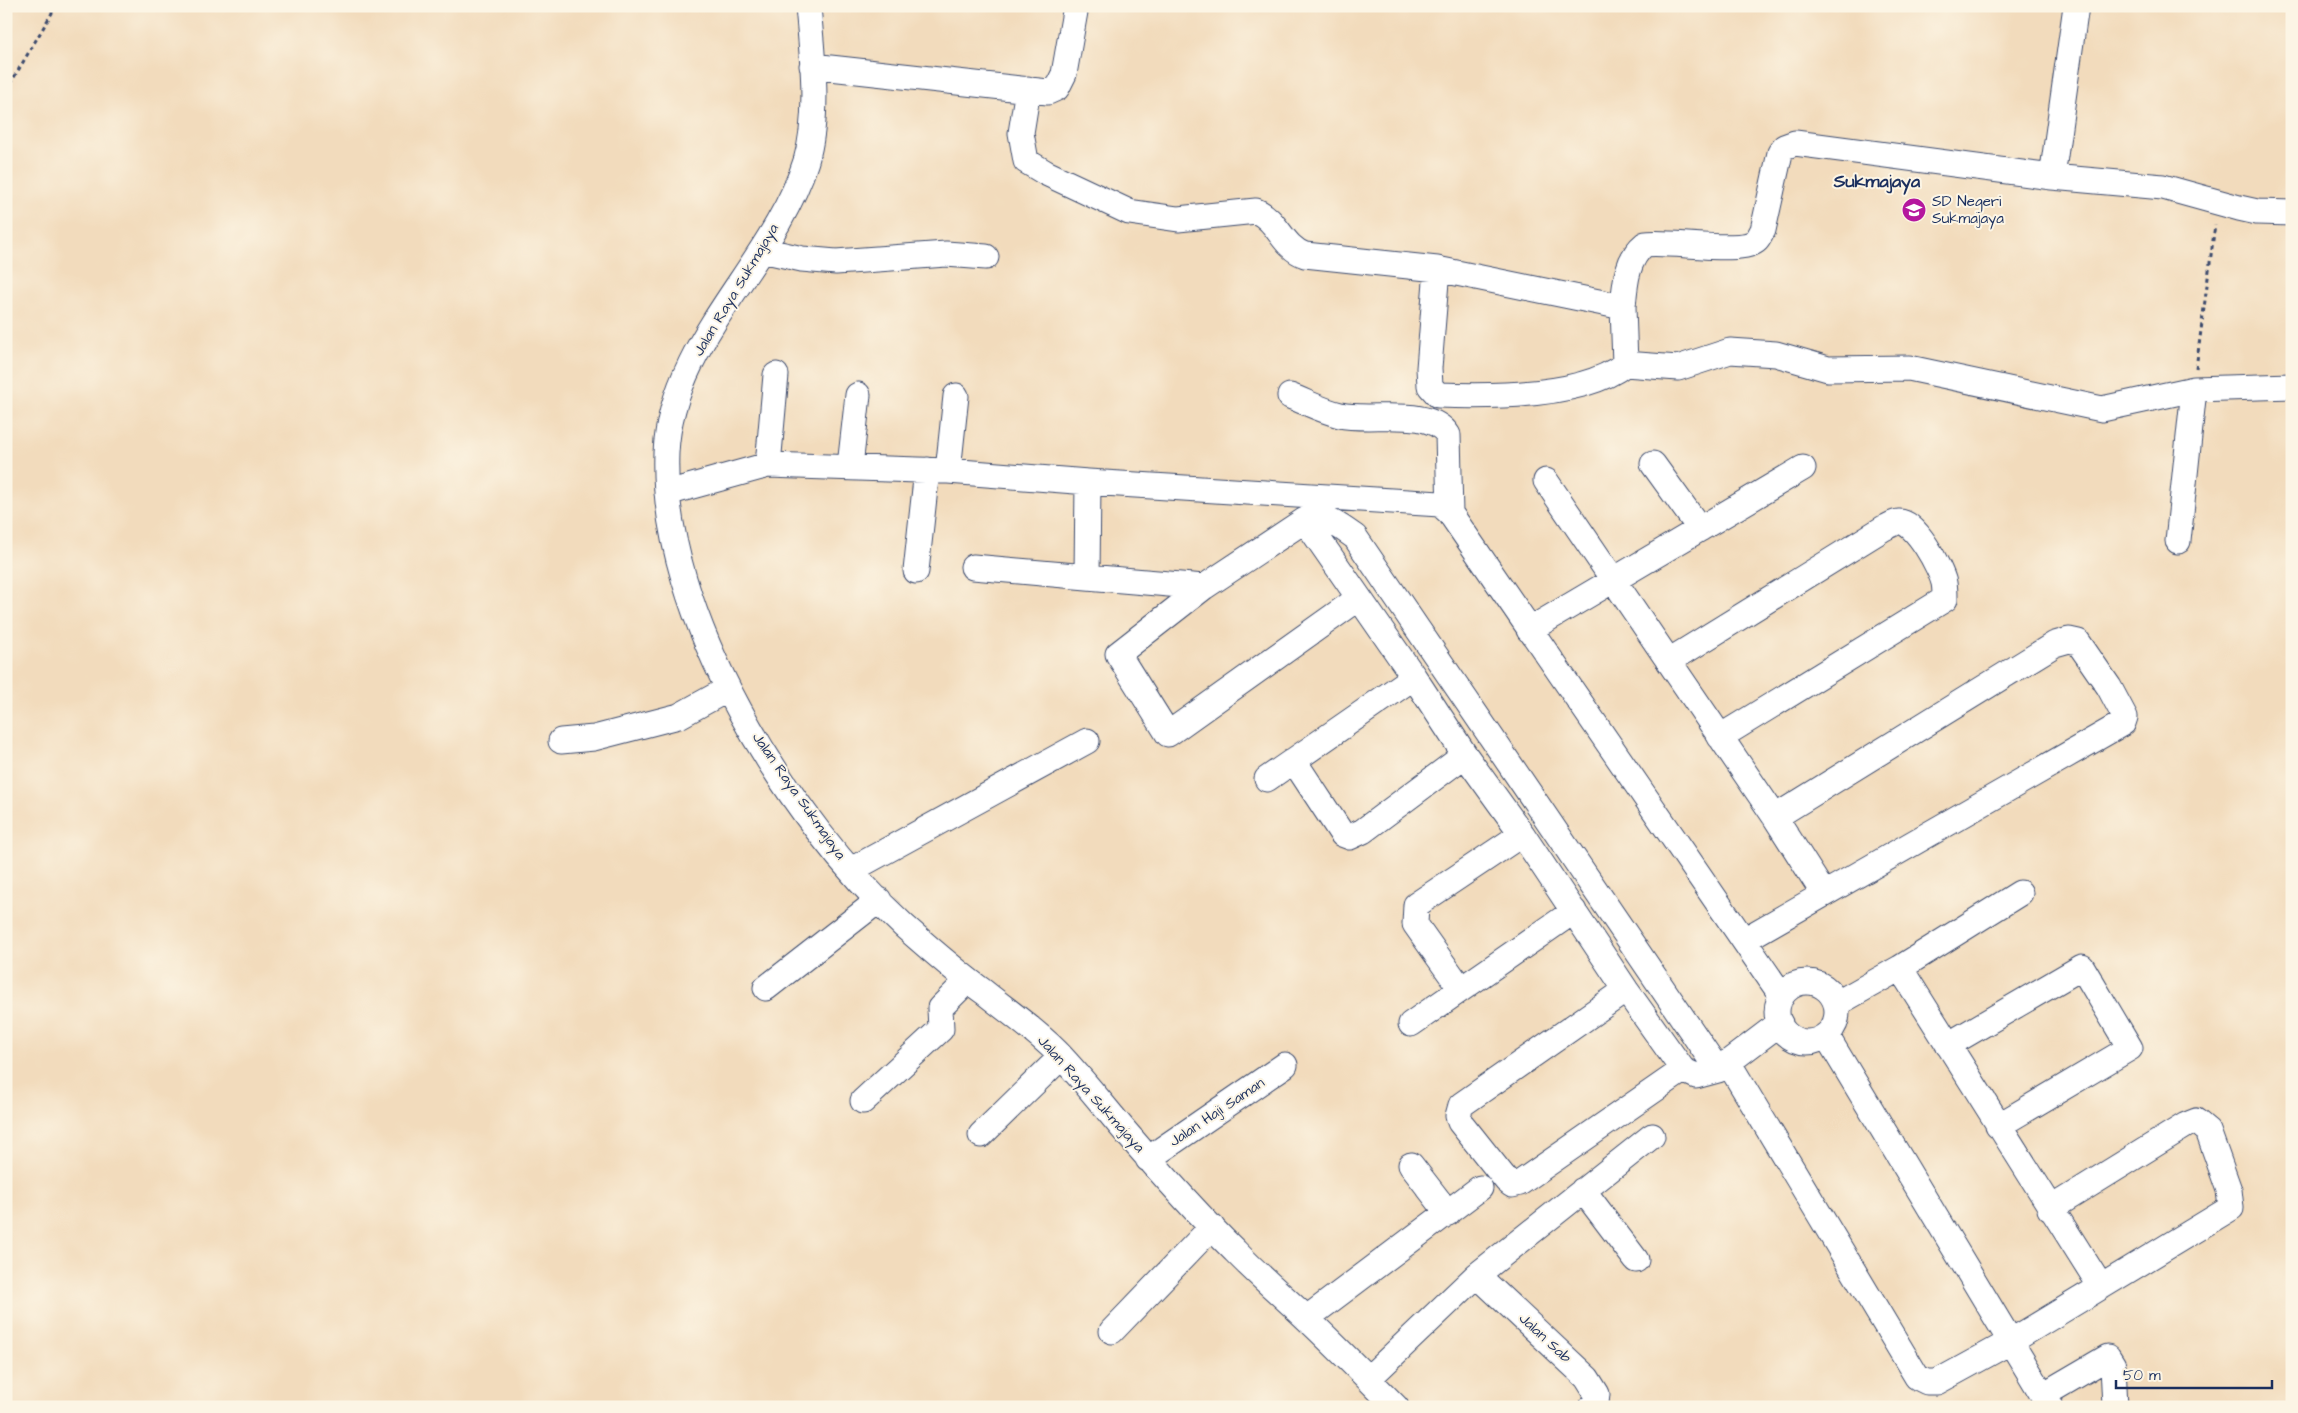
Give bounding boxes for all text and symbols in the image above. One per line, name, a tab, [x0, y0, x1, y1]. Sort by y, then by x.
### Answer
district label: Sukmajaya	[1833, 169, 1921, 195]
place label: SD Negeri Sukmajaya	[1932, 191, 2004, 230]
school or university icon: SD Negeri Sukmajaya	[1901, 197, 1927, 223]
street label: Jalan Raya Sukmajaya	[688, 219, 785, 361]
street label: Jalan Raya Sukmajaya	[746, 728, 851, 865]
street label: Jalan Raya Sukmajaya	[1032, 1031, 1150, 1158]
street label: Jalan Haji Saman	[1165, 1072, 1269, 1152]
street label: Jalan Sab	[1514, 1308, 1576, 1368]
scale bar	[2116, 1358, 2272, 1390]
text: 50 m	[2123, 1365, 2161, 1386]

